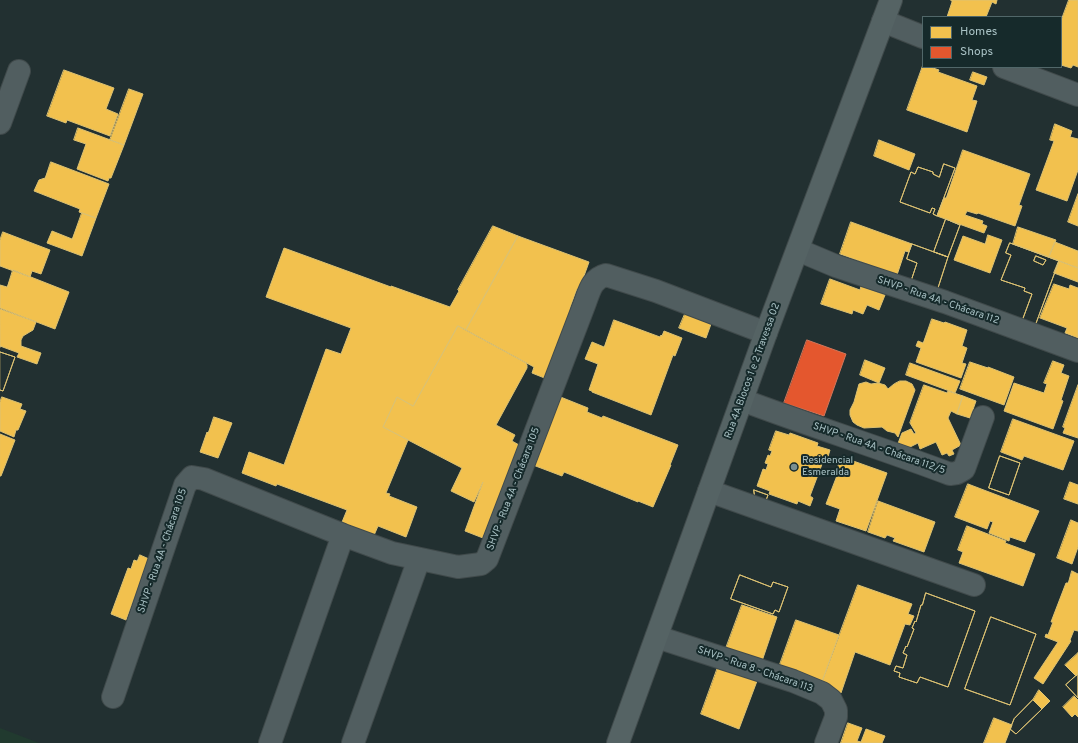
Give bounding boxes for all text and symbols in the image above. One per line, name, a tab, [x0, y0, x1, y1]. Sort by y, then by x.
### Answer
legend	[922, 16, 1062, 68]
text: Homes	[960, 24, 997, 40]
text: Shops	[960, 44, 993, 60]
street label: SHVP - Rua 4A - Chácara 112	[875, 274, 1001, 328]
street label: Rua 4A Blocos 1 e 2 Travessa 02	[723, 302, 783, 440]
street label: SHVP - Rua 4A - Chácara 112/5	[811, 421, 947, 477]
street label: SHVP - Rua 4A - Chácara 105	[485, 426, 543, 552]
place label: Residencial Esmeralda	[802, 455, 853, 478]
marker: Residencial Esmeralda	[789, 462, 799, 472]
street label: SHVP - Rua 4A - Chácara 105	[136, 487, 190, 615]
street label: SHVP - Rua 8 - Chácara 113	[696, 645, 814, 695]

